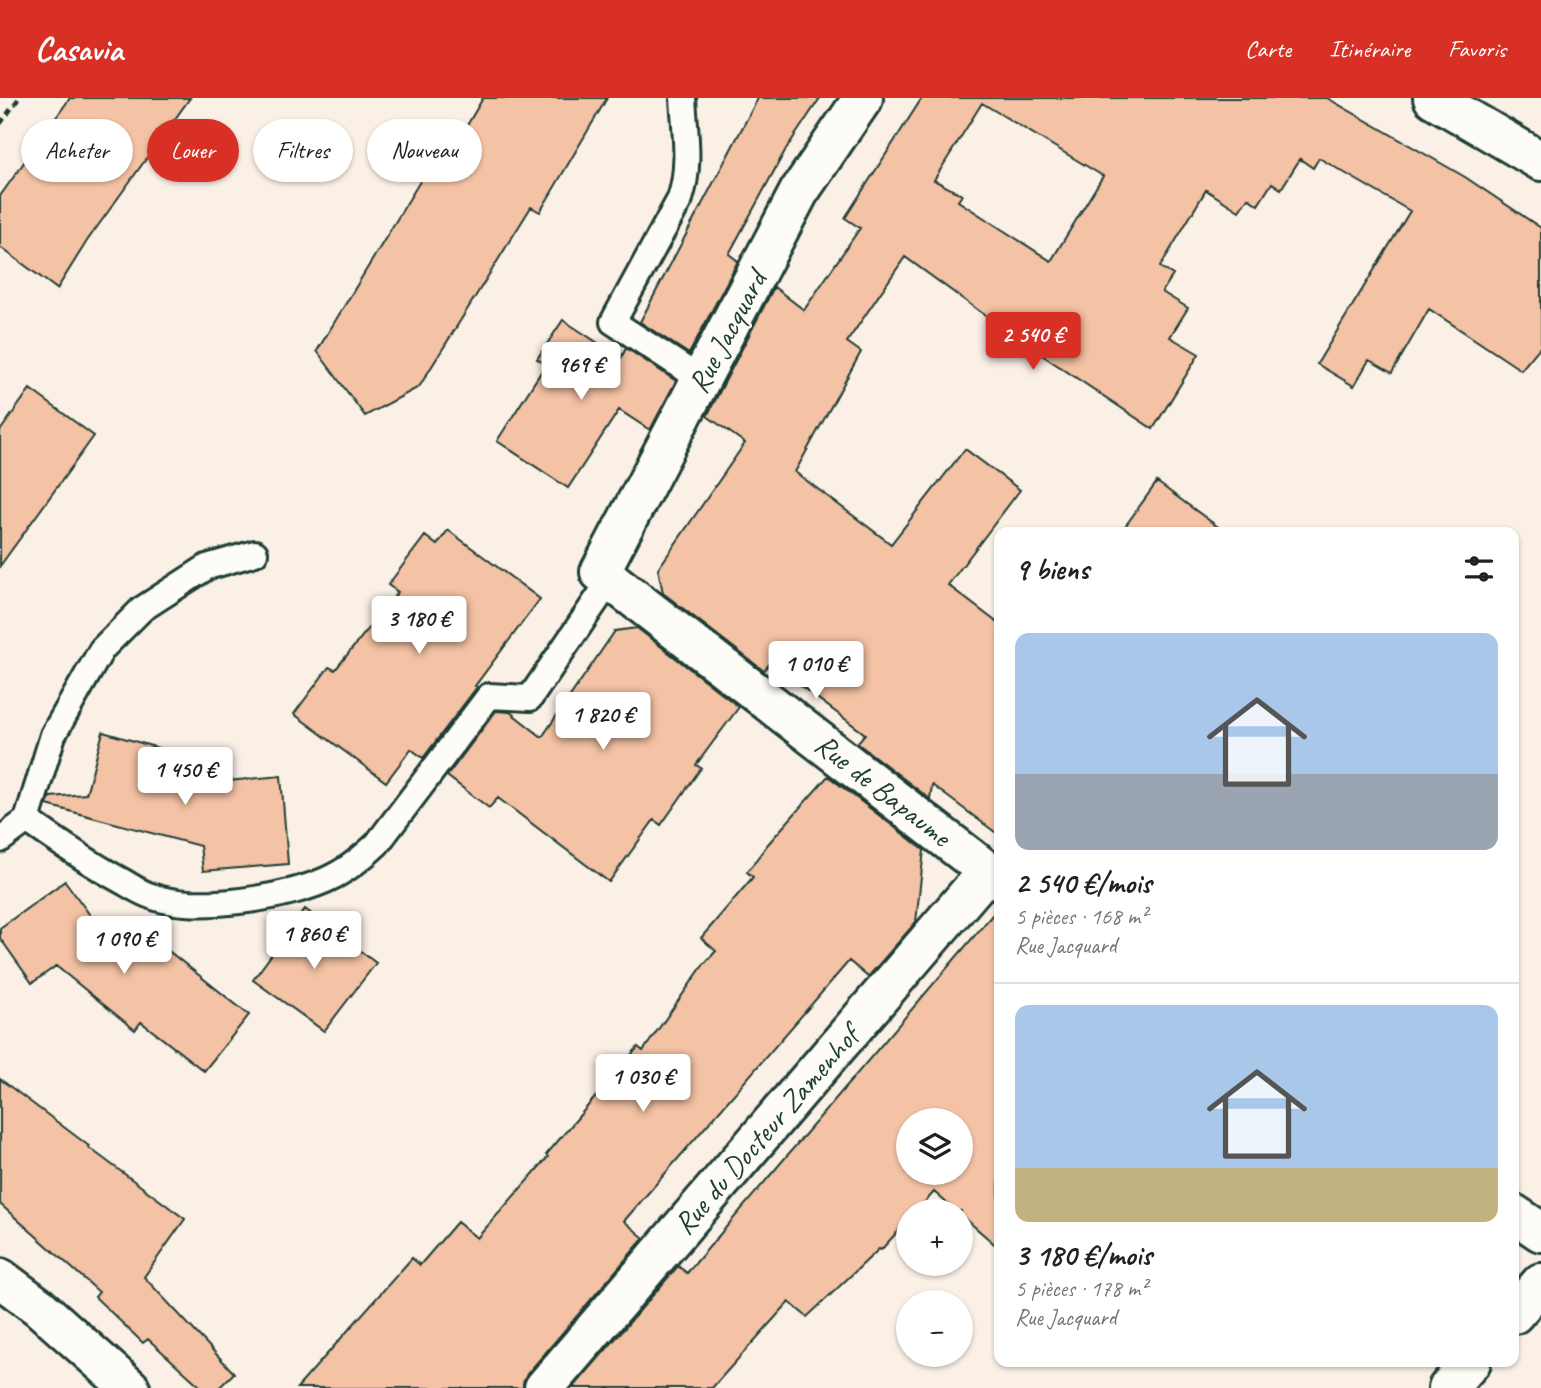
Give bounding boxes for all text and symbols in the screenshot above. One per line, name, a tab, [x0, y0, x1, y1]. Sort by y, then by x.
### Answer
text: Casavia	[35, 28, 123, 70]
text: Carte	[1245, 34, 1291, 64]
text: Itinéraire	[1329, 34, 1410, 64]
text: Favoris	[1448, 34, 1506, 64]
chip: Acheter	[21, 119, 133, 182]
chip: Louer	[147, 119, 239, 182]
chip: Filtres	[253, 119, 353, 182]
chip: Nouveau	[367, 119, 482, 182]
street label: Rue Jacquard	[679, 261, 777, 399]
pin: 2 540 €	[968, 313, 1098, 372]
text: 2 540 €	[1002, 320, 1064, 349]
pin: 969 €	[532, 342, 630, 402]
text: 969 €	[558, 350, 604, 379]
text: 9 biens	[1015, 550, 1089, 588]
icon: filters	[1460, 550, 1498, 588]
pin: 3 180 €	[354, 596, 484, 656]
text: 3 180 €	[388, 604, 450, 633]
pin: 1 010 €	[751, 642, 881, 701]
text: 1 010 €	[785, 649, 847, 678]
icon: home	[1194, 679, 1320, 805]
pin: 1 820 €	[538, 692, 668, 752]
text: 1 820 €	[572, 700, 634, 729]
street label: Rue de Bapaume	[808, 725, 960, 856]
pin: 1 450 €	[120, 748, 250, 807]
text: 1 450 €	[154, 755, 216, 784]
text: 2 540 €/mois	[1015, 864, 1151, 902]
text: 5 pièces · 168 m²	[1015, 902, 1147, 931]
pin: 1 860 €	[249, 912, 379, 971]
pin: 1 090 €	[59, 916, 189, 976]
text: 1 860 €	[282, 919, 346, 948]
text: 1 090 €	[93, 924, 155, 953]
text: Rue Jacquard	[1015, 931, 1117, 960]
street label: Rue du Docteur Zamenhof	[665, 1013, 871, 1242]
icon: home	[1194, 1051, 1320, 1177]
pin: 1 030 €	[578, 1054, 708, 1114]
text: 1 030 €	[612, 1062, 674, 1091]
map controls	[896, 1108, 973, 1367]
button: layers	[896, 1108, 973, 1185]
button: +	[896, 1199, 973, 1276]
text: 3 180 €/mois	[1015, 1236, 1152, 1274]
text: 5 pièces · 178 m²	[1015, 1274, 1147, 1303]
button: −	[896, 1290, 973, 1367]
text: Rue Jacquard	[1015, 1303, 1117, 1332]

